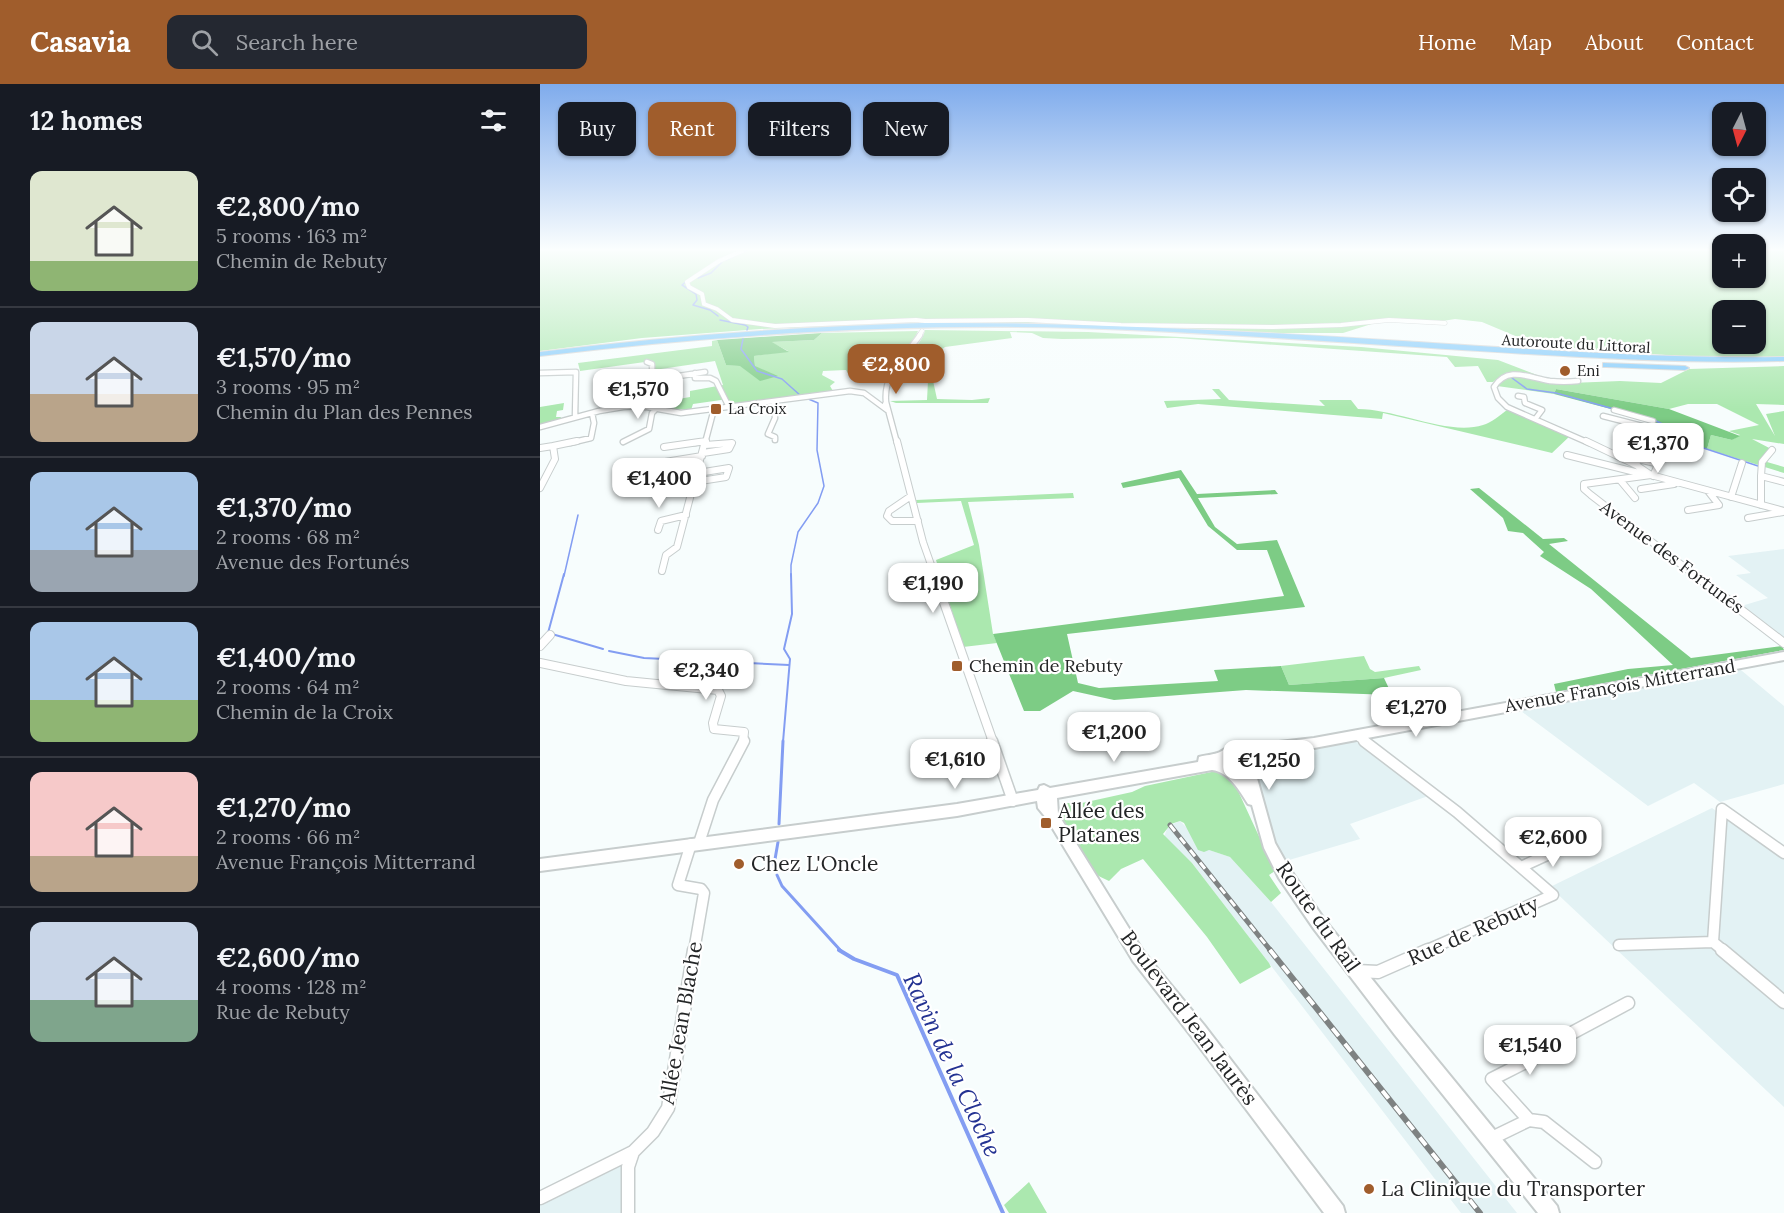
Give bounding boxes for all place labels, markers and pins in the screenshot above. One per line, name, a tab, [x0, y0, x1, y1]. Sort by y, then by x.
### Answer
pin: €2,800	[847, 344, 945, 395]
place label: Eni	[1577, 361, 1600, 380]
marker: Eni	[1558, 364, 1572, 378]
pin: €1,570	[589, 369, 687, 420]
place label: La Croix	[728, 399, 787, 418]
marker: La Croix	[709, 402, 723, 416]
pin: €1,370	[1609, 423, 1707, 474]
pin: €1,400	[610, 458, 708, 509]
pin: €1,190	[884, 563, 982, 614]
pin: €2,340	[657, 650, 755, 701]
place label: Chemin de Rebuty	[969, 654, 1123, 677]
marker: Chemin de Rebuty	[950, 659, 964, 673]
pin: €1,270	[1367, 687, 1465, 738]
pin: €1,200	[1065, 712, 1163, 763]
pin: €1,610	[906, 739, 1004, 790]
pin: €1,250	[1220, 740, 1318, 791]
place label: Allée des Platanes	[1057, 797, 1144, 848]
marker: Allée des Platanes	[1039, 816, 1053, 830]
pin: €2,600	[1504, 817, 1602, 868]
place label: Chez L'Oncle	[751, 850, 878, 877]
marker: Chez L'Oncle	[732, 857, 746, 871]
pin: €1,540	[1481, 1025, 1579, 1076]
place label: La Clinique du Transporter	[1381, 1175, 1645, 1202]
marker: La Clinique du Transporter	[1362, 1182, 1376, 1196]

